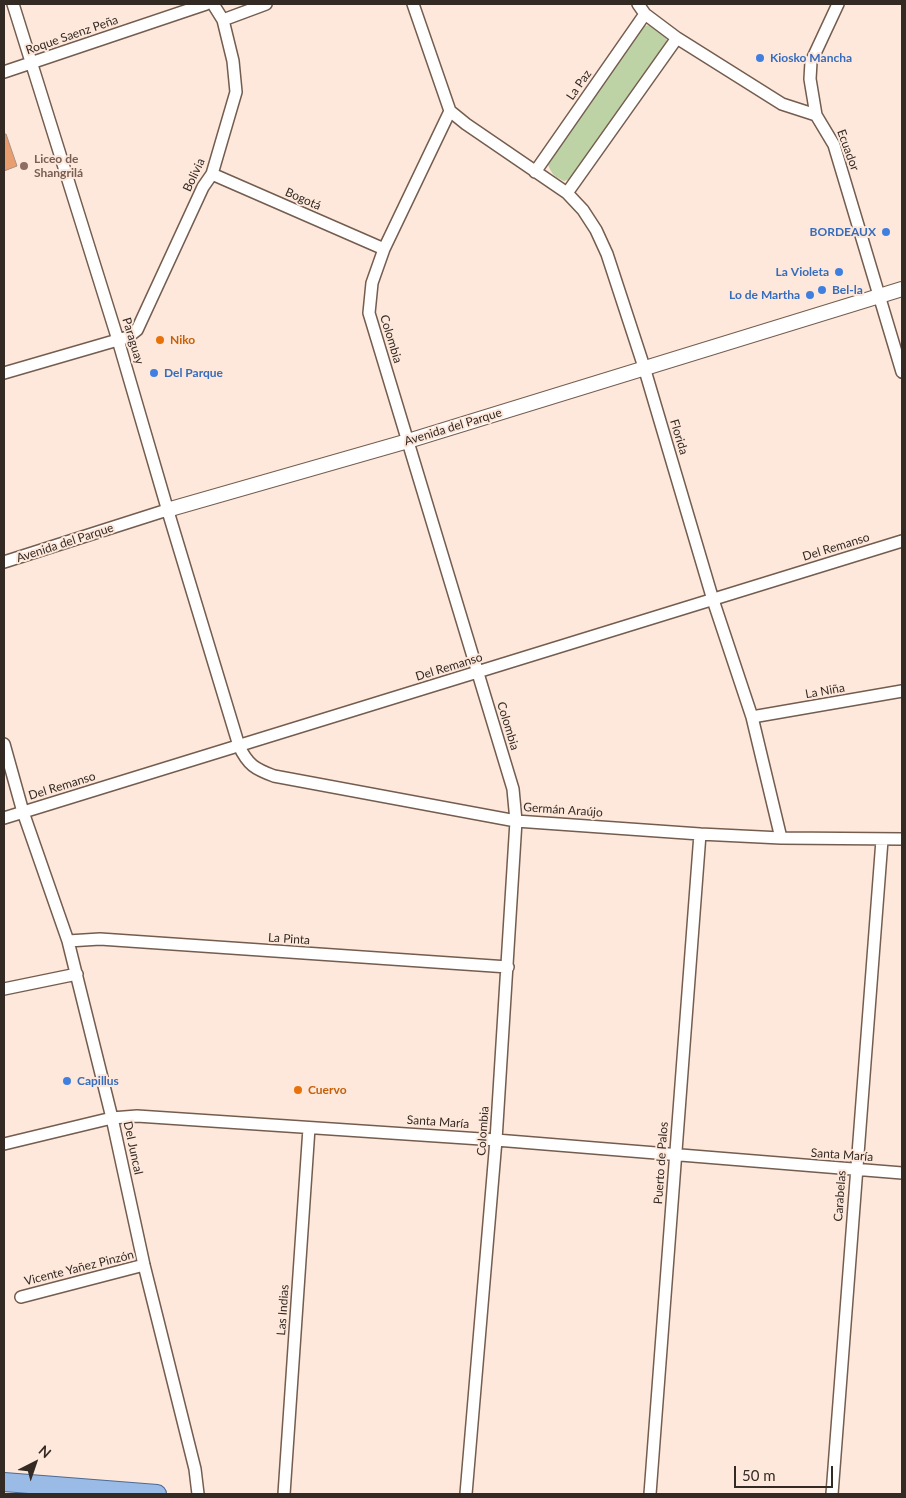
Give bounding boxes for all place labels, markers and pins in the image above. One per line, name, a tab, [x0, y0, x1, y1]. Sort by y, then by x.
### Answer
place label: Kiosko Mancha	[770, 51, 852, 65]
marker: Kiosko Mancha	[754, 52, 766, 64]
place label: Liceo de Shangrilá	[34, 152, 83, 180]
marker: Liceo de Shangrilá	[18, 160, 30, 172]
place label: BORDEAUX	[810, 225, 876, 239]
marker: BORDEAUX	[880, 226, 892, 238]
place label: La Violeta	[776, 265, 829, 279]
marker: La Violeta	[833, 266, 845, 278]
place label: Bel-la	[832, 283, 863, 297]
marker: Bel-la	[816, 284, 828, 296]
place label: Lo de Martha	[729, 288, 800, 302]
marker: Lo de Martha	[804, 289, 816, 301]
place label: Niko	[170, 333, 195, 347]
marker: Niko	[154, 334, 166, 346]
place label: Del Parque	[164, 366, 223, 380]
marker: Del Parque	[148, 367, 160, 379]
place label: Capillus	[77, 1074, 119, 1088]
marker: Capillus	[61, 1075, 73, 1087]
place label: Cuervo	[308, 1083, 347, 1097]
marker: Cuervo	[292, 1084, 304, 1096]

